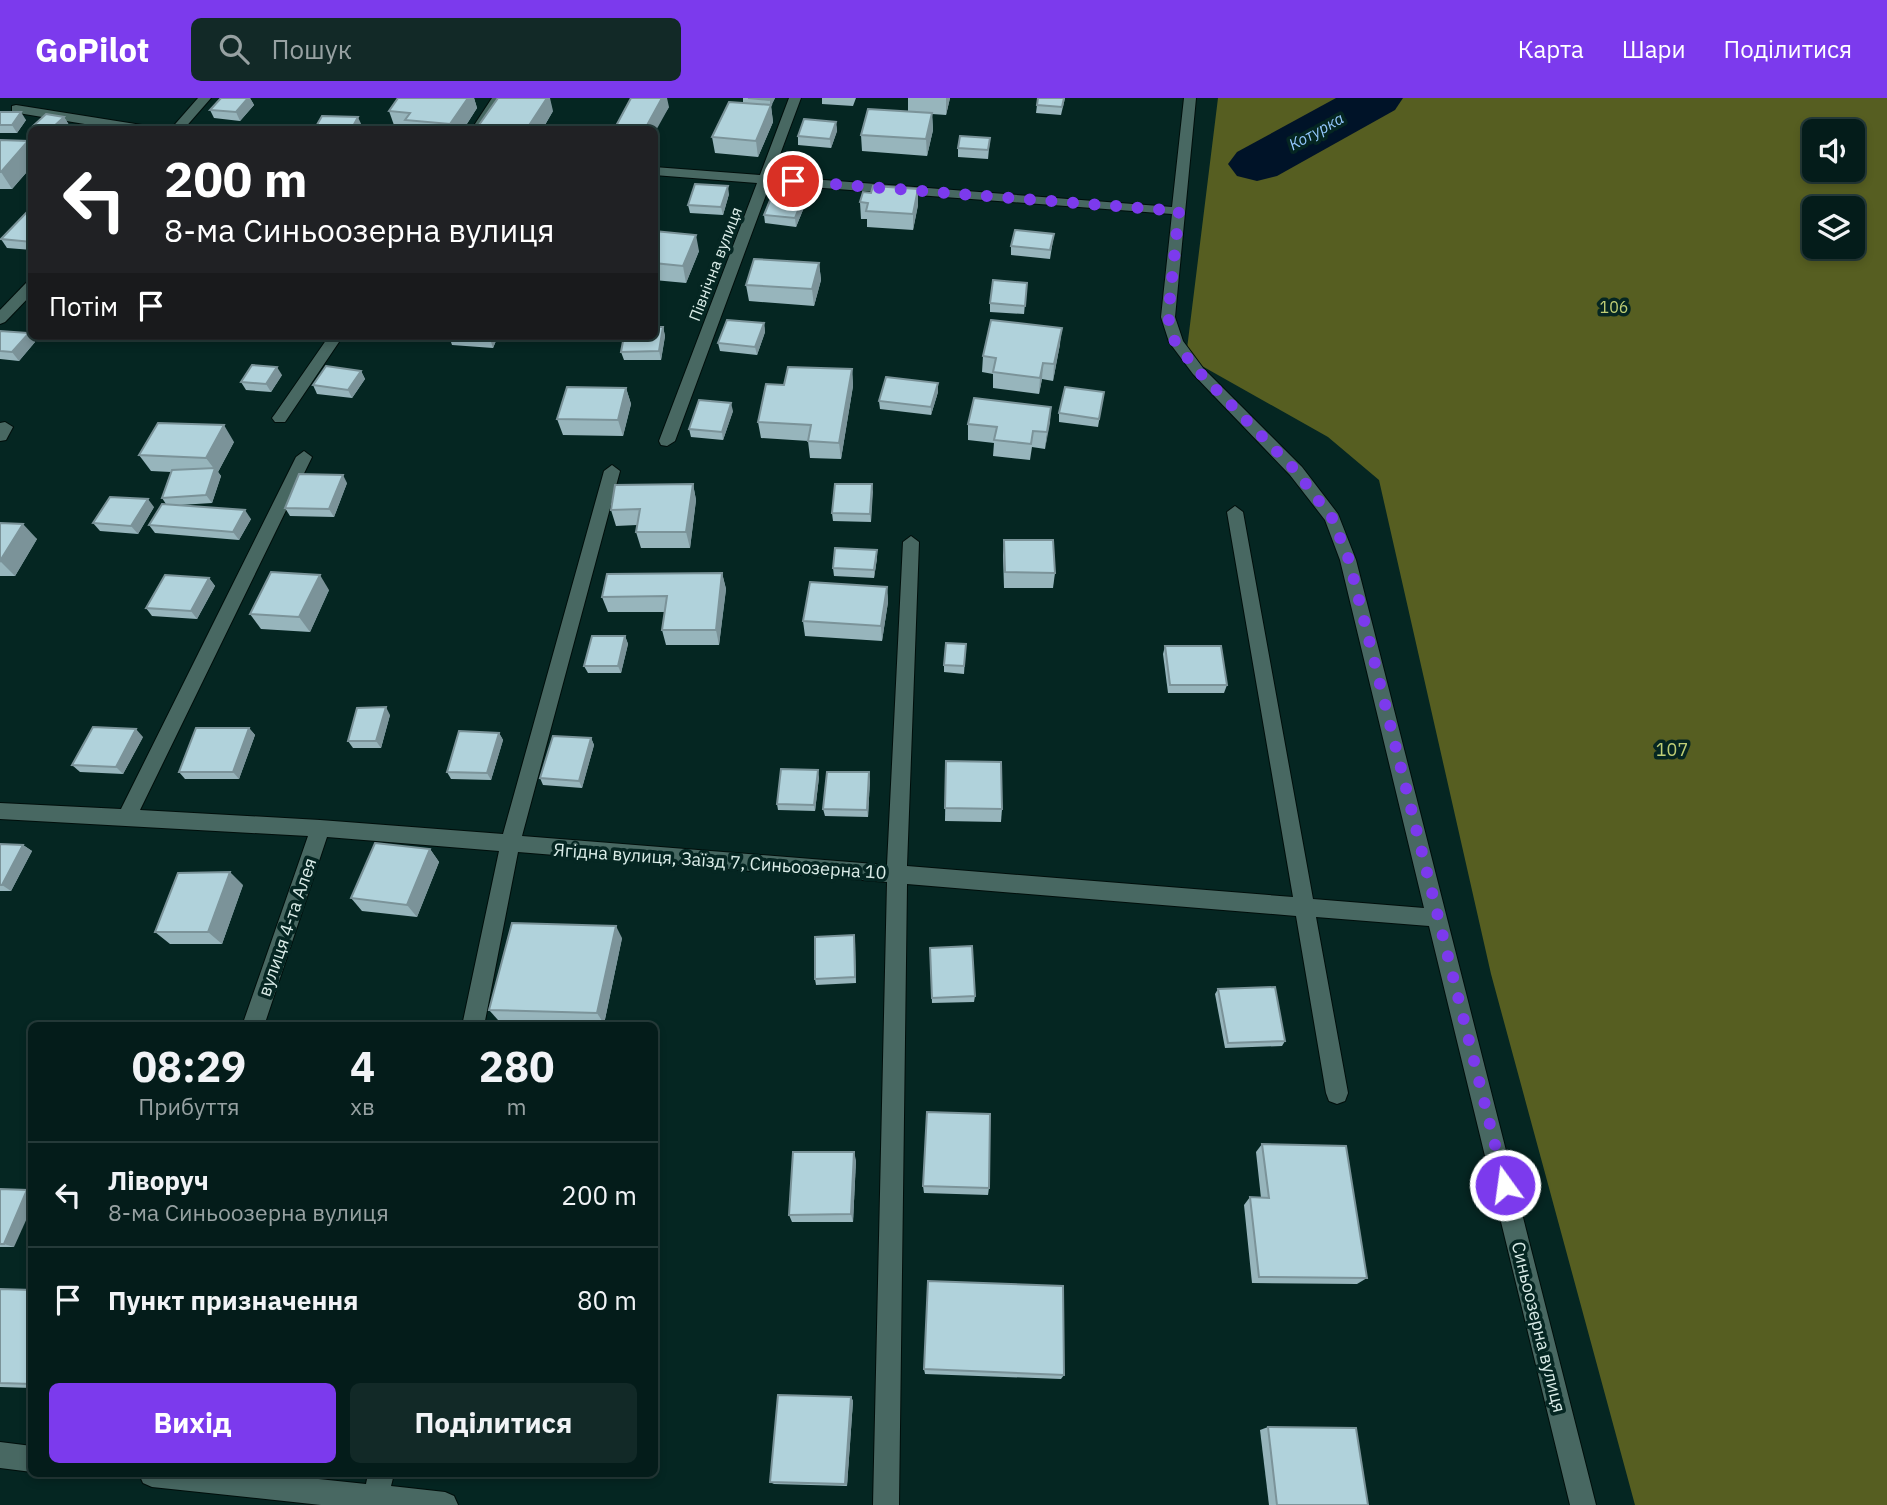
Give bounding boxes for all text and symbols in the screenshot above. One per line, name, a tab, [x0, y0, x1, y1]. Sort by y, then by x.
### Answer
search box	[191, 18, 681, 81]
text: GoPilot	[35, 28, 149, 71]
icon: search	[215, 30, 253, 68]
text: Пошук	[271, 32, 352, 66]
text: Карта	[1518, 33, 1584, 65]
text: Шари	[1622, 33, 1686, 65]
text: Поділитися	[1724, 33, 1852, 65]
water label: Котурка	[1285, 108, 1347, 154]
map controls	[1802, 119, 1865, 259]
button: sound	[1802, 119, 1865, 182]
text: 200 m	[164, 147, 308, 210]
pin	[763, 151, 823, 211]
icon: left	[49, 154, 140, 245]
icon: arrive	[774, 162, 812, 200]
button: layers	[1802, 196, 1865, 259]
street label: Північна вулиця	[684, 204, 746, 324]
text: 8-ма Синьоозерна вулиця	[164, 209, 555, 251]
icon: arrive	[132, 287, 170, 325]
text: Потім	[49, 289, 118, 323]
park label: 106	[1600, 297, 1628, 317]
park label: 107	[1656, 738, 1688, 761]
street label: Ягідна вулиця, Заїзд 7, Синьоозерна 10	[553, 838, 887, 884]
street label: вулиця 4-та Алея	[253, 855, 321, 999]
text: 08:29	[132, 1039, 246, 1094]
text: 4	[350, 1039, 375, 1094]
text: 280	[479, 1039, 554, 1094]
text: Прибуття	[138, 1091, 240, 1121]
text: хв	[350, 1091, 375, 1121]
text: m	[507, 1091, 527, 1121]
position arrow	[1468, 1148, 1542, 1222]
text: Ліворуч	[108, 1163, 209, 1197]
icon: left	[49, 1176, 87, 1214]
text: 200 m	[561, 1178, 637, 1212]
text: 8-ма Синьоозерна вулиця	[108, 1197, 389, 1227]
street label: Синьоозерна вулиця	[1507, 1239, 1571, 1415]
icon: arrive	[49, 1281, 87, 1319]
text: Пункт призначення	[108, 1283, 358, 1317]
text: 80 m	[577, 1283, 637, 1317]
button: Вихід	[49, 1383, 336, 1463]
button: Поділитися	[350, 1383, 637, 1463]

